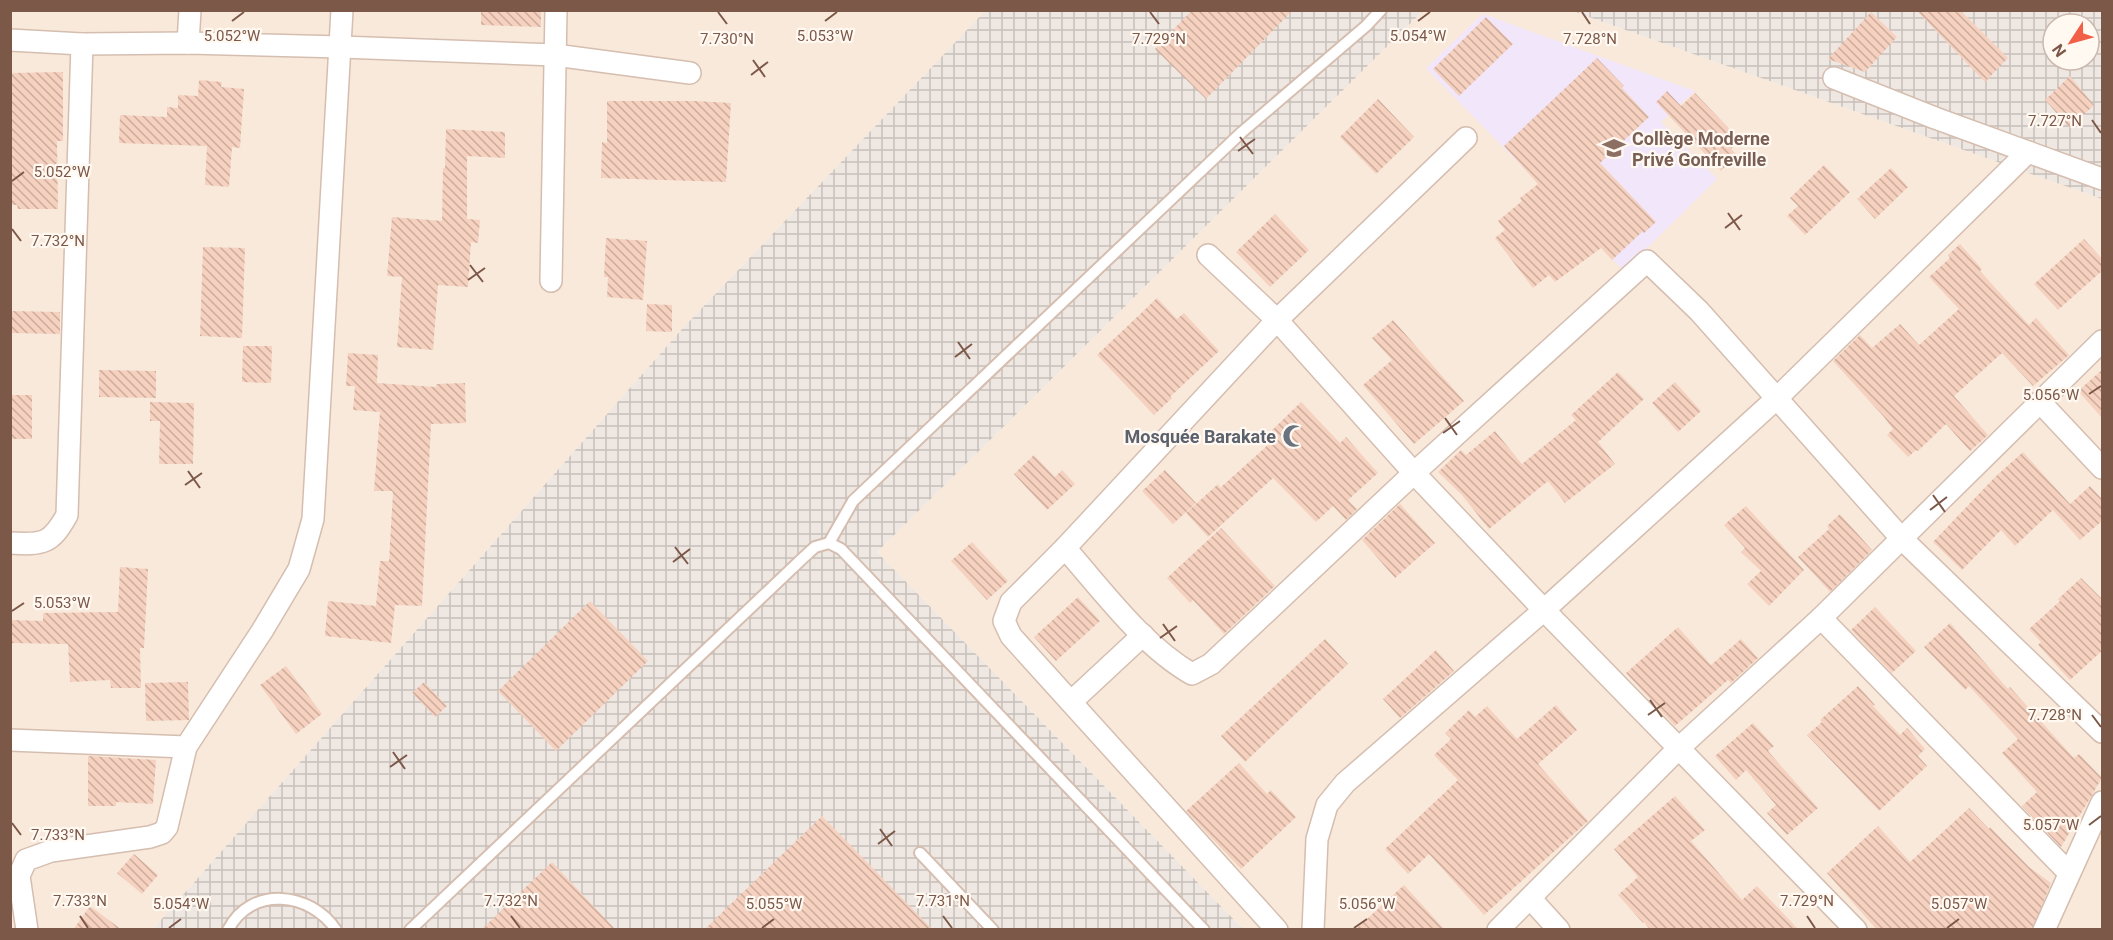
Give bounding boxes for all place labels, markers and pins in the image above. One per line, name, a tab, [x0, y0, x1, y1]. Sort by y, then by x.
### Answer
place label: Collège Moderne Privé Gonfreville	[1632, 128, 1770, 170]
school or university icon: Collège Moderne Privé Gonfreville	[1601, 135, 1627, 161]
mosque icon: Mosquée Barakate	[1281, 423, 1307, 449]
place label: Mosquée Barakate	[1125, 426, 1276, 447]

